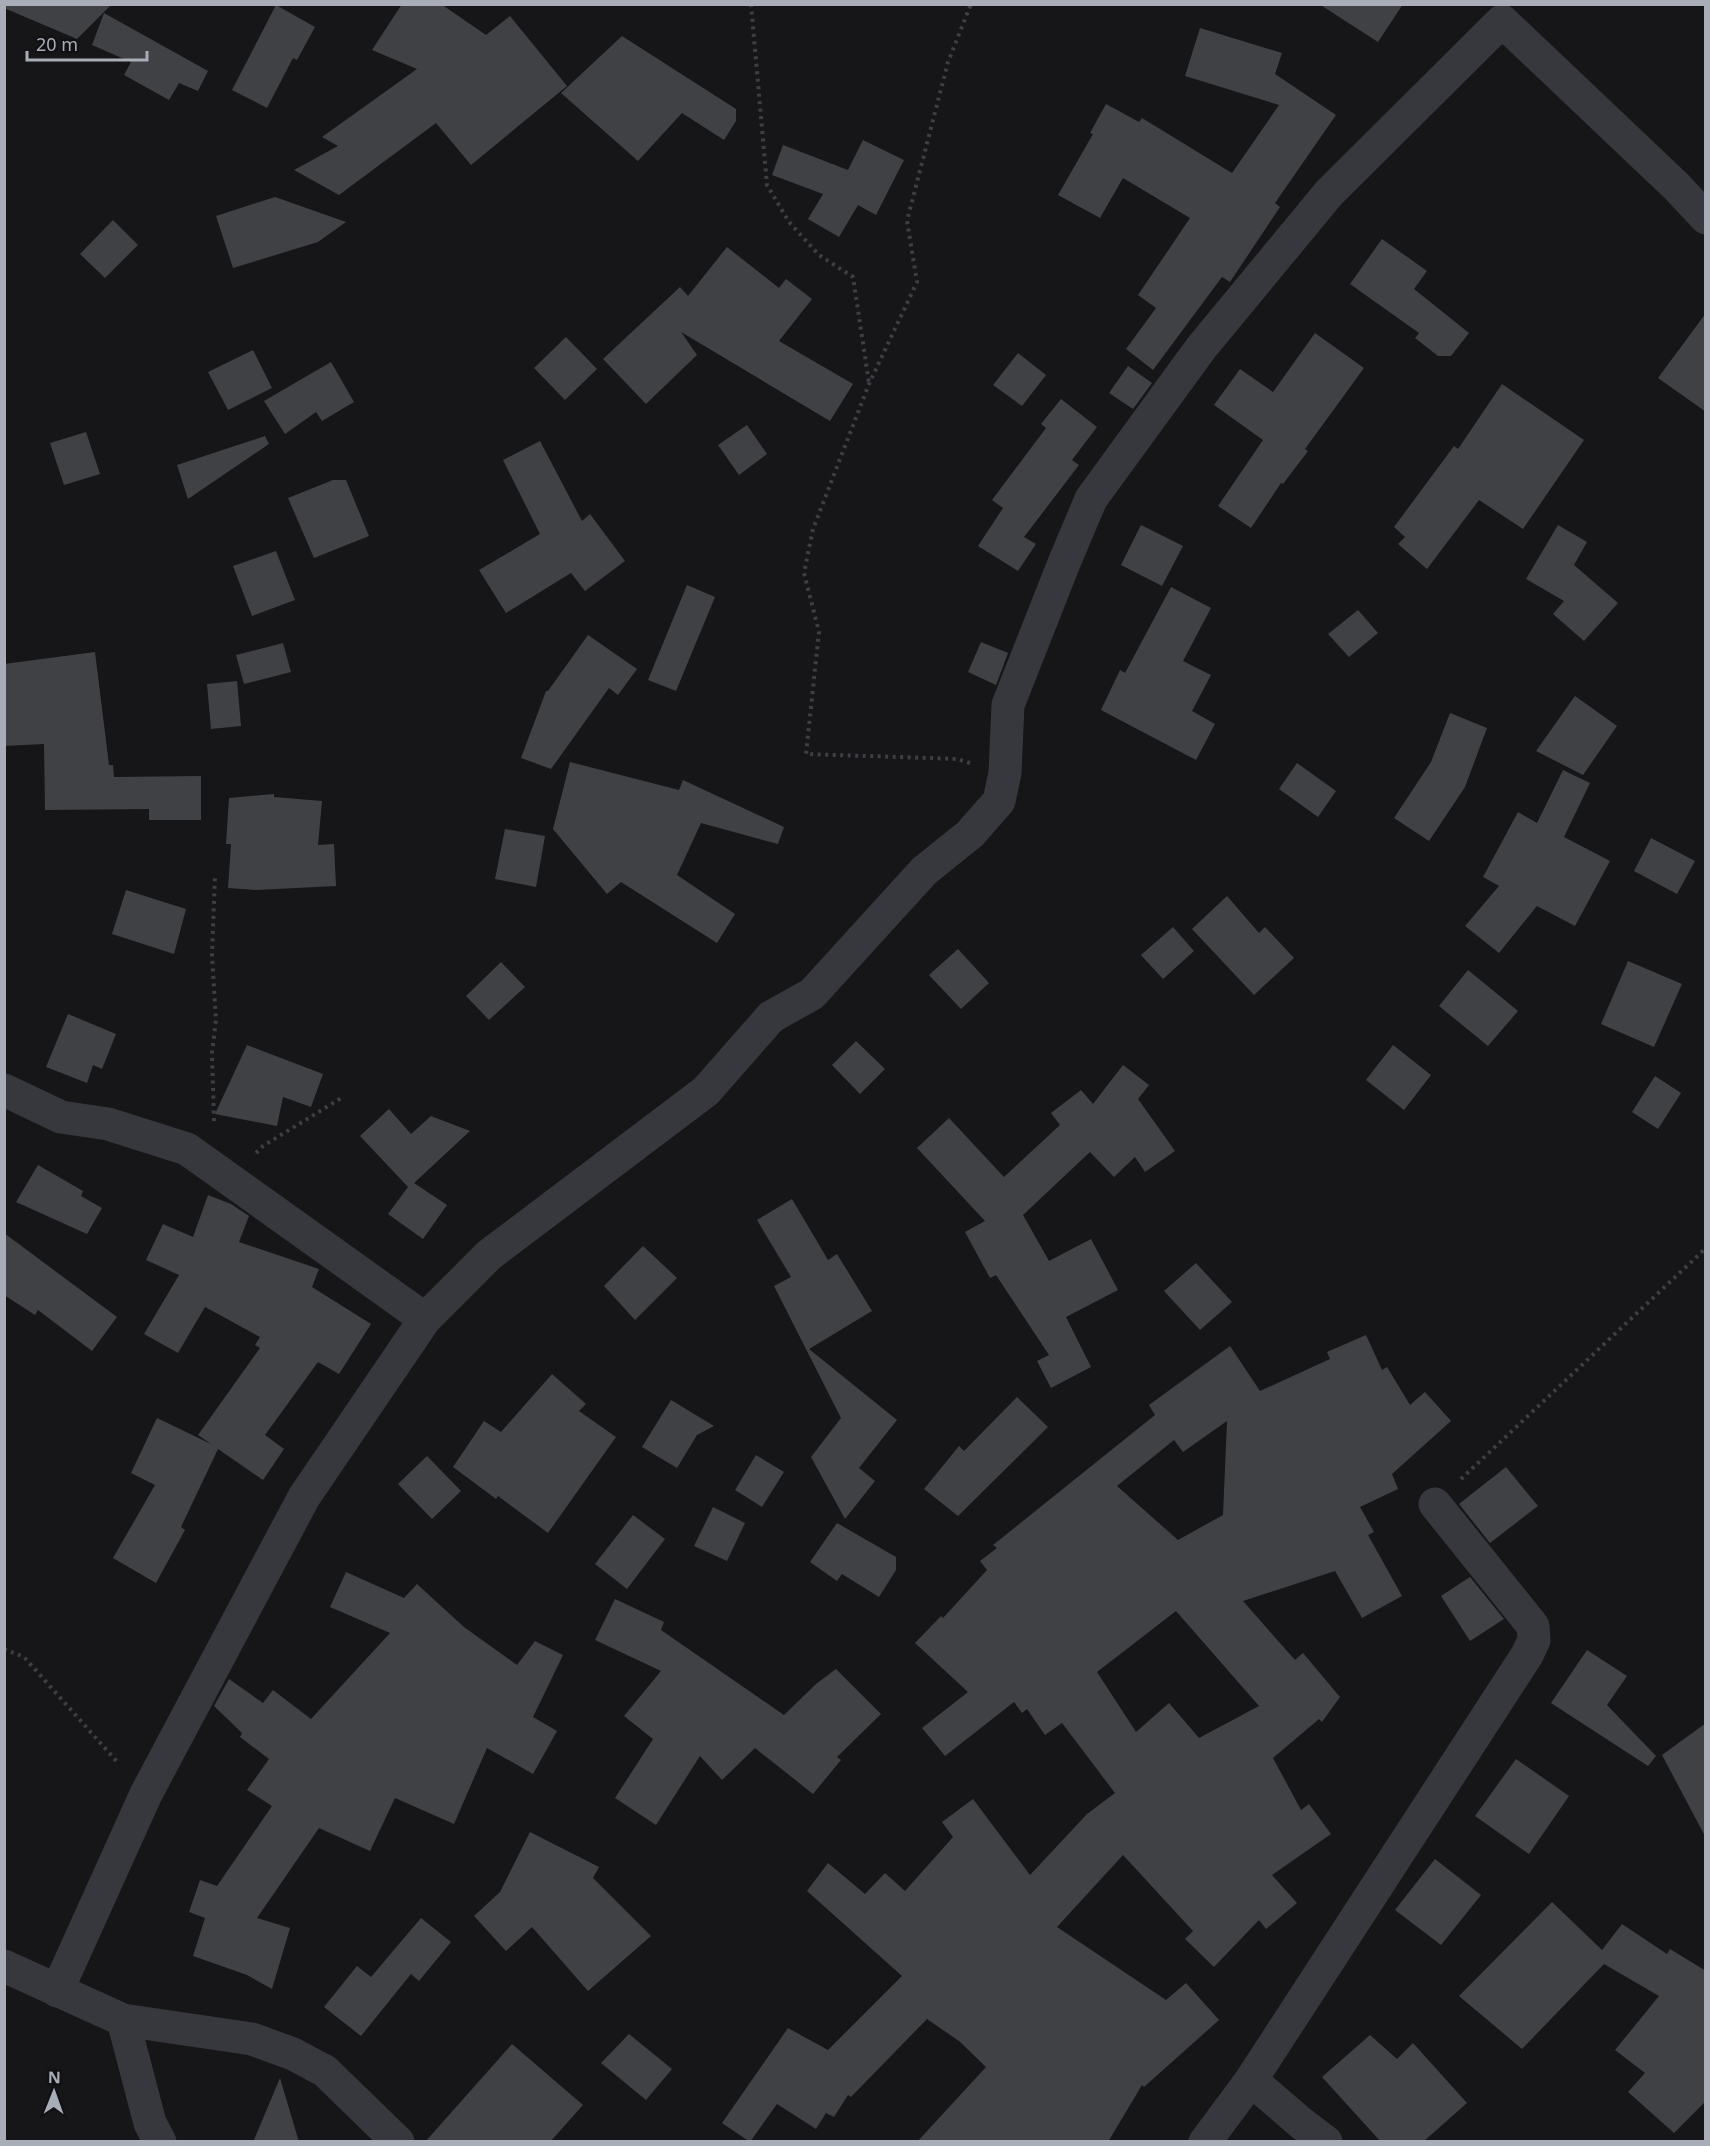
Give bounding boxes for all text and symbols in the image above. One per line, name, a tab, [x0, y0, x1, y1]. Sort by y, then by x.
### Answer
scale bar	[27, 24, 147, 62]
text: 20 m	[36, 32, 78, 56]
north arrow	[24, 2062, 84, 2122]
text: N	[48, 2066, 61, 2088]

